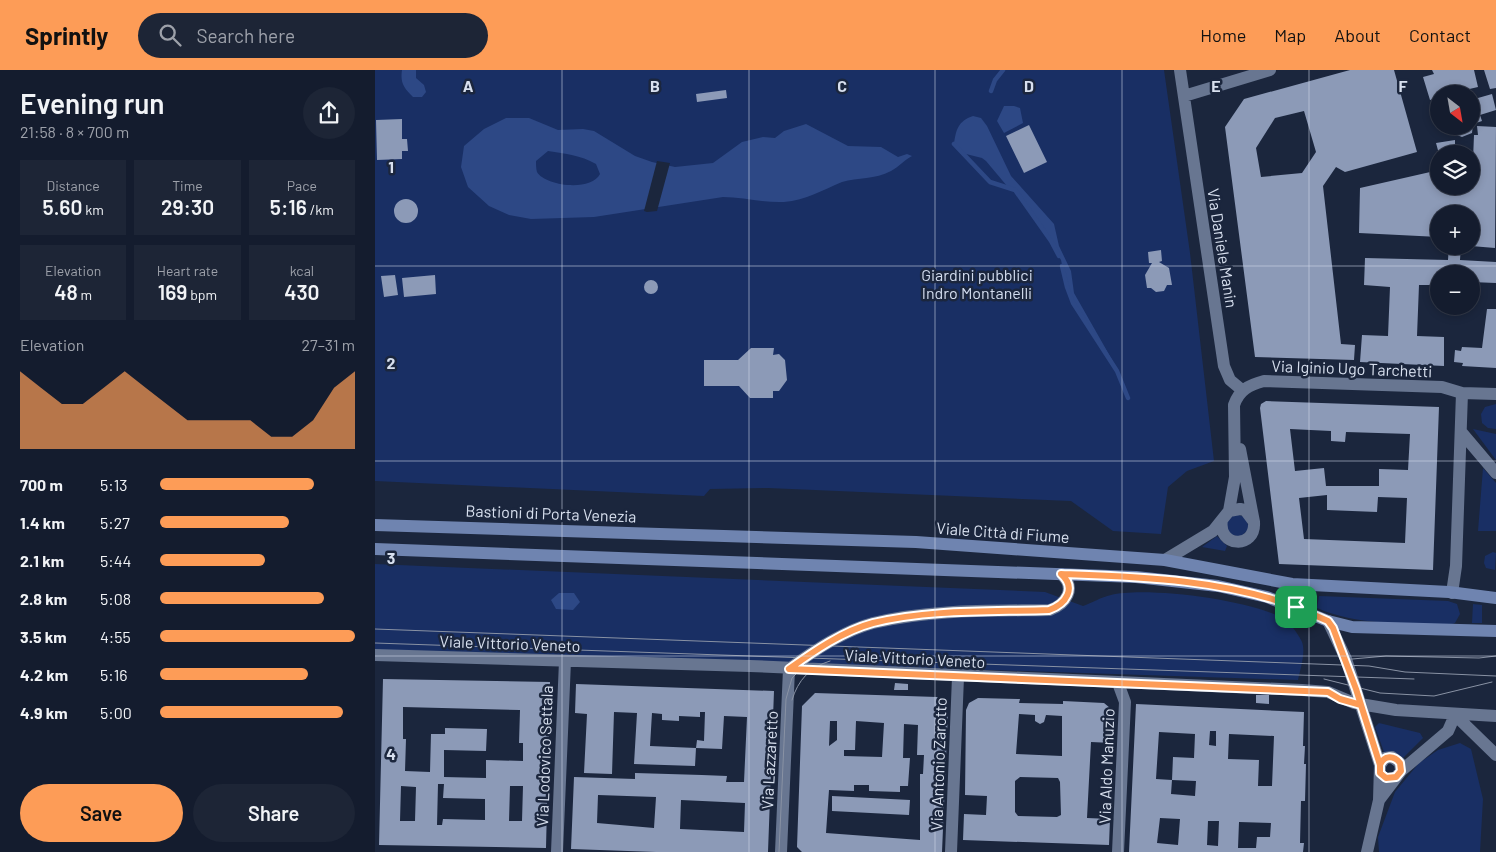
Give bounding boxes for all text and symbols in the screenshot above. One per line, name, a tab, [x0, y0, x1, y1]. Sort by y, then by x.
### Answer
search box	[138, 13, 488, 58]
text: Sprintly	[25, 21, 108, 50]
icon: search	[156, 21, 184, 49]
text: Search here	[196, 24, 295, 47]
text: Home	[1200, 24, 1246, 46]
text: Map	[1274, 24, 1306, 46]
text: About	[1334, 24, 1381, 46]
text: Contact	[1409, 24, 1471, 46]
text: A	[463, 76, 474, 95]
text: B	[650, 76, 660, 95]
text: C	[837, 76, 847, 95]
text: D	[1024, 76, 1034, 95]
text: E	[1211, 76, 1221, 95]
text: F	[1399, 76, 1408, 95]
north arrow	[1430, 85, 1480, 135]
map controls	[1430, 85, 1480, 315]
text: Evening run	[20, 86, 165, 120]
button: share	[303, 87, 355, 139]
text: 21:58 · 8 × 700 m	[20, 122, 129, 141]
button: layers	[1430, 145, 1480, 195]
text: 1	[388, 157, 394, 176]
text: Distance	[46, 177, 100, 194]
text: Time	[172, 177, 203, 194]
text: Pace	[287, 177, 317, 194]
street label: Via Daniele Manin	[1204, 187, 1242, 309]
text: 5.60	[43, 194, 82, 219]
text: 29:30	[161, 194, 214, 219]
text: 5:16	[270, 194, 307, 219]
text: km	[82, 201, 104, 218]
text: /km	[307, 201, 334, 218]
button: +	[1430, 205, 1480, 255]
text: Elevation	[45, 262, 101, 279]
text: Heart rate	[157, 262, 218, 279]
text: kcal	[290, 262, 314, 279]
park label: Giardini pubblici Indro Montanelli	[921, 265, 1033, 302]
button: −	[1430, 265, 1480, 315]
text: 48	[54, 279, 78, 304]
text: 169	[158, 279, 187, 304]
text: 430	[284, 279, 320, 304]
text: m	[78, 286, 92, 303]
text: bpm	[187, 286, 217, 303]
text: Elevation	[20, 335, 84, 354]
text: 27–31 m	[301, 335, 355, 354]
text: 2	[387, 353, 396, 372]
street label: Via Iginio Ugo Tarchetti	[1271, 356, 1433, 380]
text: 700 m	[20, 475, 63, 494]
text: 5:13	[100, 475, 128, 494]
street label: Bastioni di Porta Venezia	[465, 501, 637, 525]
text: 1.4 km	[20, 513, 65, 532]
text: 5:27	[100, 513, 130, 532]
street label: Viale Città di Fiume	[936, 518, 1070, 546]
text: 3	[387, 548, 395, 567]
text: 2.1 km	[20, 551, 64, 570]
text: 5:44	[100, 551, 131, 570]
pin	[1275, 586, 1317, 628]
text: 2.8 km	[20, 589, 67, 608]
text: 5:08	[100, 589, 131, 608]
icon: arrive	[1282, 593, 1310, 621]
text: 3.5 km	[20, 627, 67, 646]
text: 4:55	[100, 627, 131, 646]
street label: Viale Vittorio Veneto	[439, 631, 581, 655]
street label: Viale Vittorio Veneto	[844, 645, 986, 671]
text: 4.2 km	[20, 665, 68, 684]
text: 5:16	[100, 665, 128, 684]
street label: Via Lodovico Settala	[532, 685, 556, 827]
street label: Via Antonio Zarotto	[926, 697, 950, 831]
text: 4.9 km	[20, 703, 68, 722]
text: 5:00	[100, 703, 132, 722]
street label: Via Aldo Manuzio	[1094, 708, 1118, 824]
street label: Via Lazzaretto	[757, 710, 781, 810]
text: 4	[386, 744, 396, 763]
button: Save	[20, 784, 183, 842]
button: Share	[193, 784, 355, 842]

